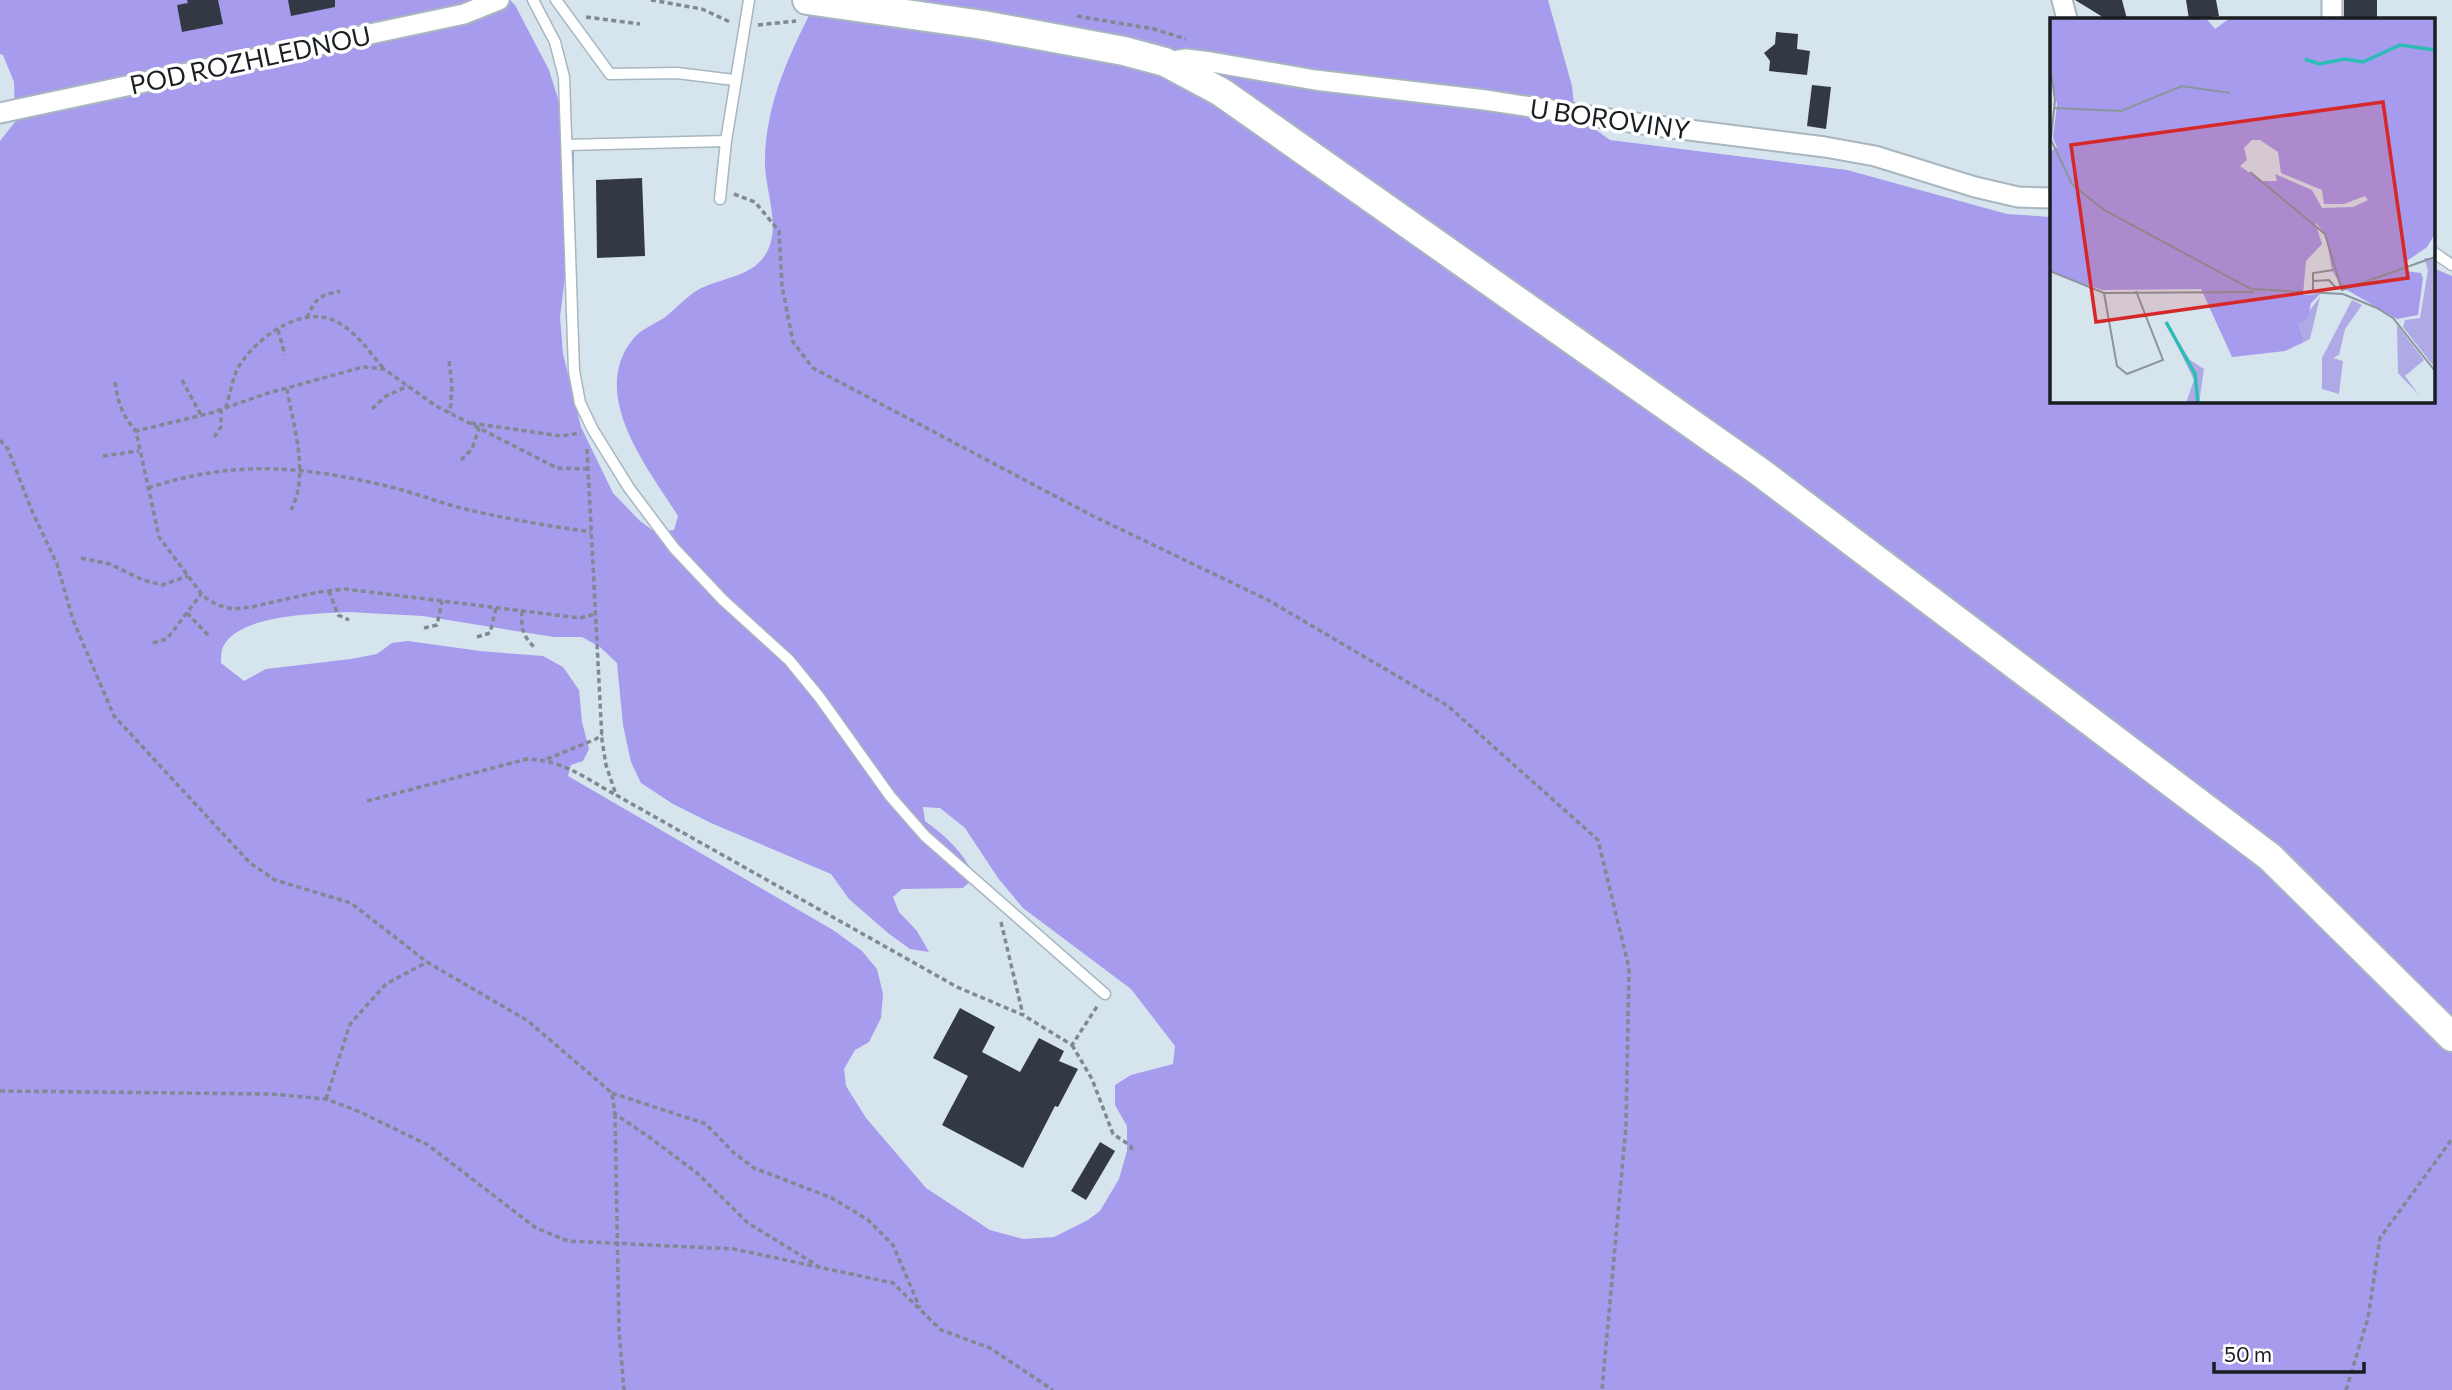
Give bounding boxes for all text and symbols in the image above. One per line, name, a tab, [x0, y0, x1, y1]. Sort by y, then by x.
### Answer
street label: POD ROZHLEDNOU	[127, 18, 373, 100]
inset map	[2050, 18, 2434, 402]
street label: U BOROVINY	[1528, 91, 1692, 145]
scale bar	[2214, 1330, 2364, 1374]
text: 50 m	[2224, 1341, 2272, 1366]

